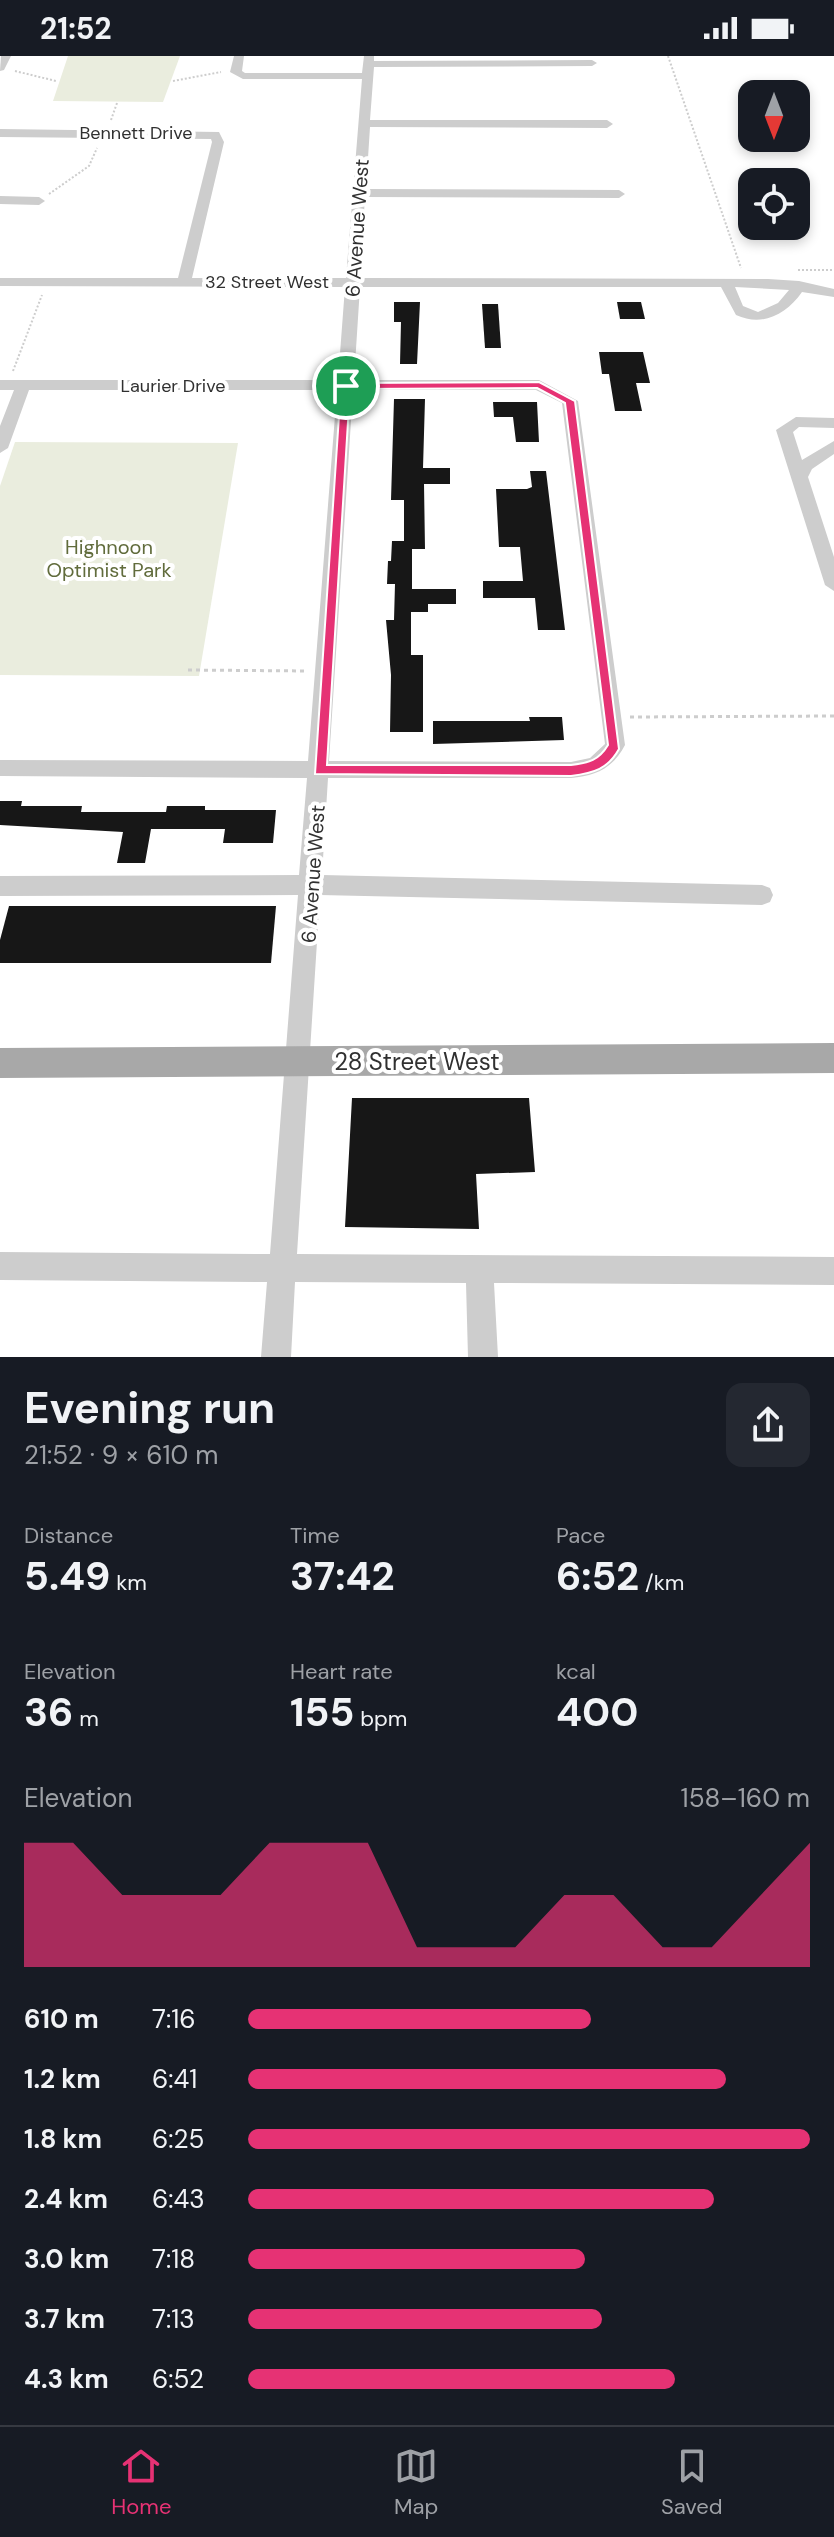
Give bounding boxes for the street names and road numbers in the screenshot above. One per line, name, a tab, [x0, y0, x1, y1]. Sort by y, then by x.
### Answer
street label: Bennett Drive	[79, 121, 193, 145]
street label: 6 Avenue West	[339, 158, 375, 298]
street label: 32 Street West	[205, 270, 329, 294]
street label: Laurier Drive	[121, 374, 225, 398]
street label: 6 Avenue West	[295, 804, 331, 944]
street label: 28 Street West	[334, 1046, 500, 1077]

